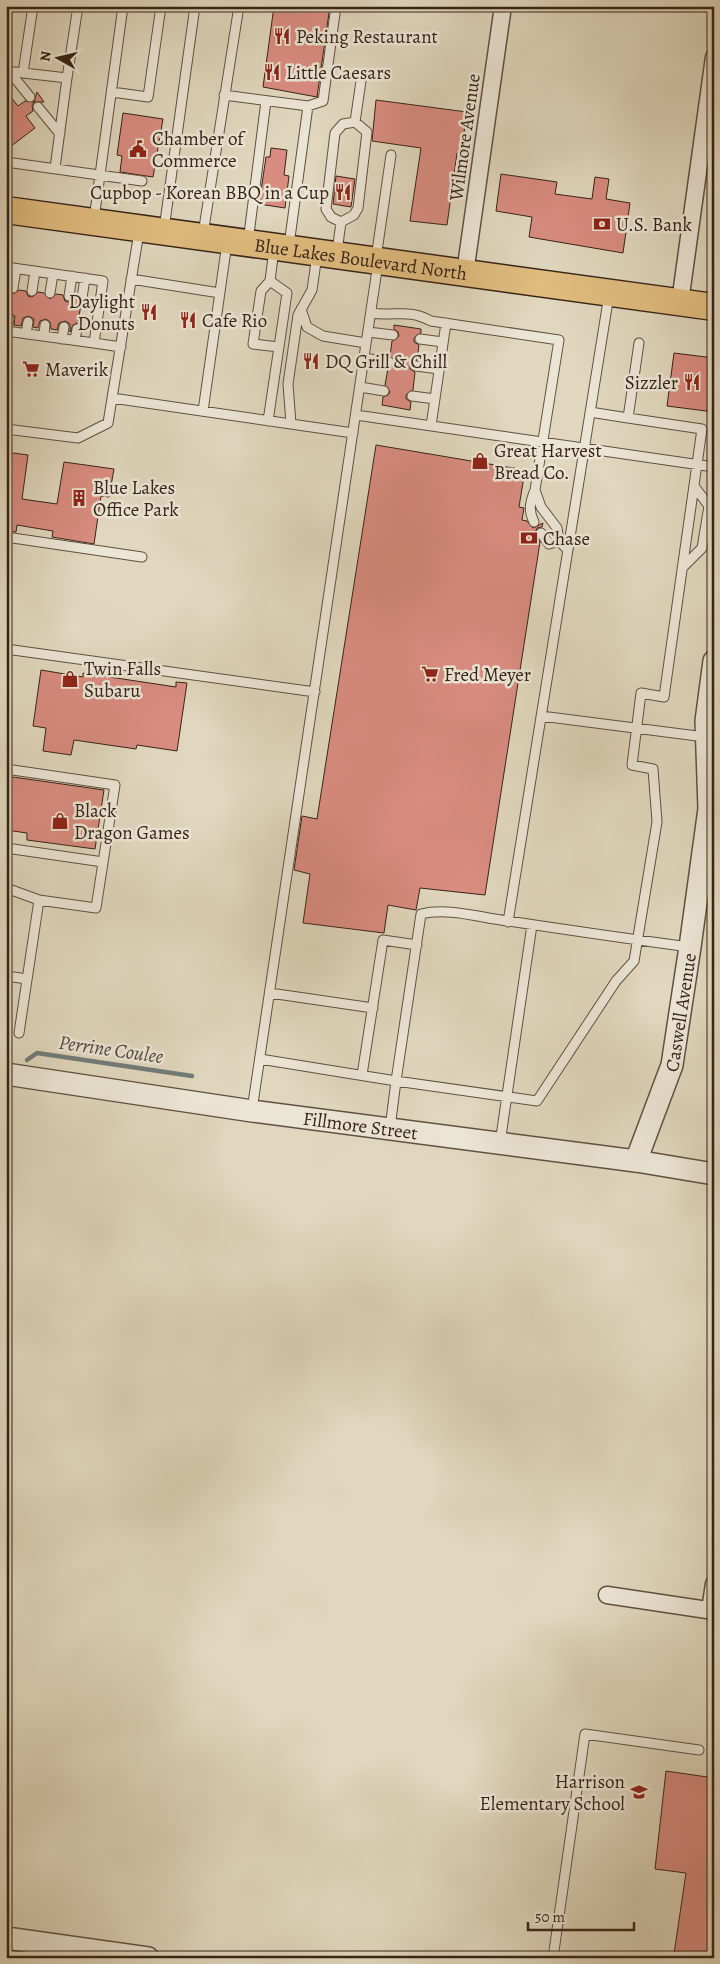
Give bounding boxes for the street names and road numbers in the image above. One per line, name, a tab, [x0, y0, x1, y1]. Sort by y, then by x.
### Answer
street label: Wilmore Avenue	[443, 72, 487, 203]
street label: Blue Lakes Boulevard North	[252, 232, 469, 287]
street label: Caswell Avenue	[659, 951, 703, 1076]
street label: Fillmore Street	[301, 1106, 419, 1146]

